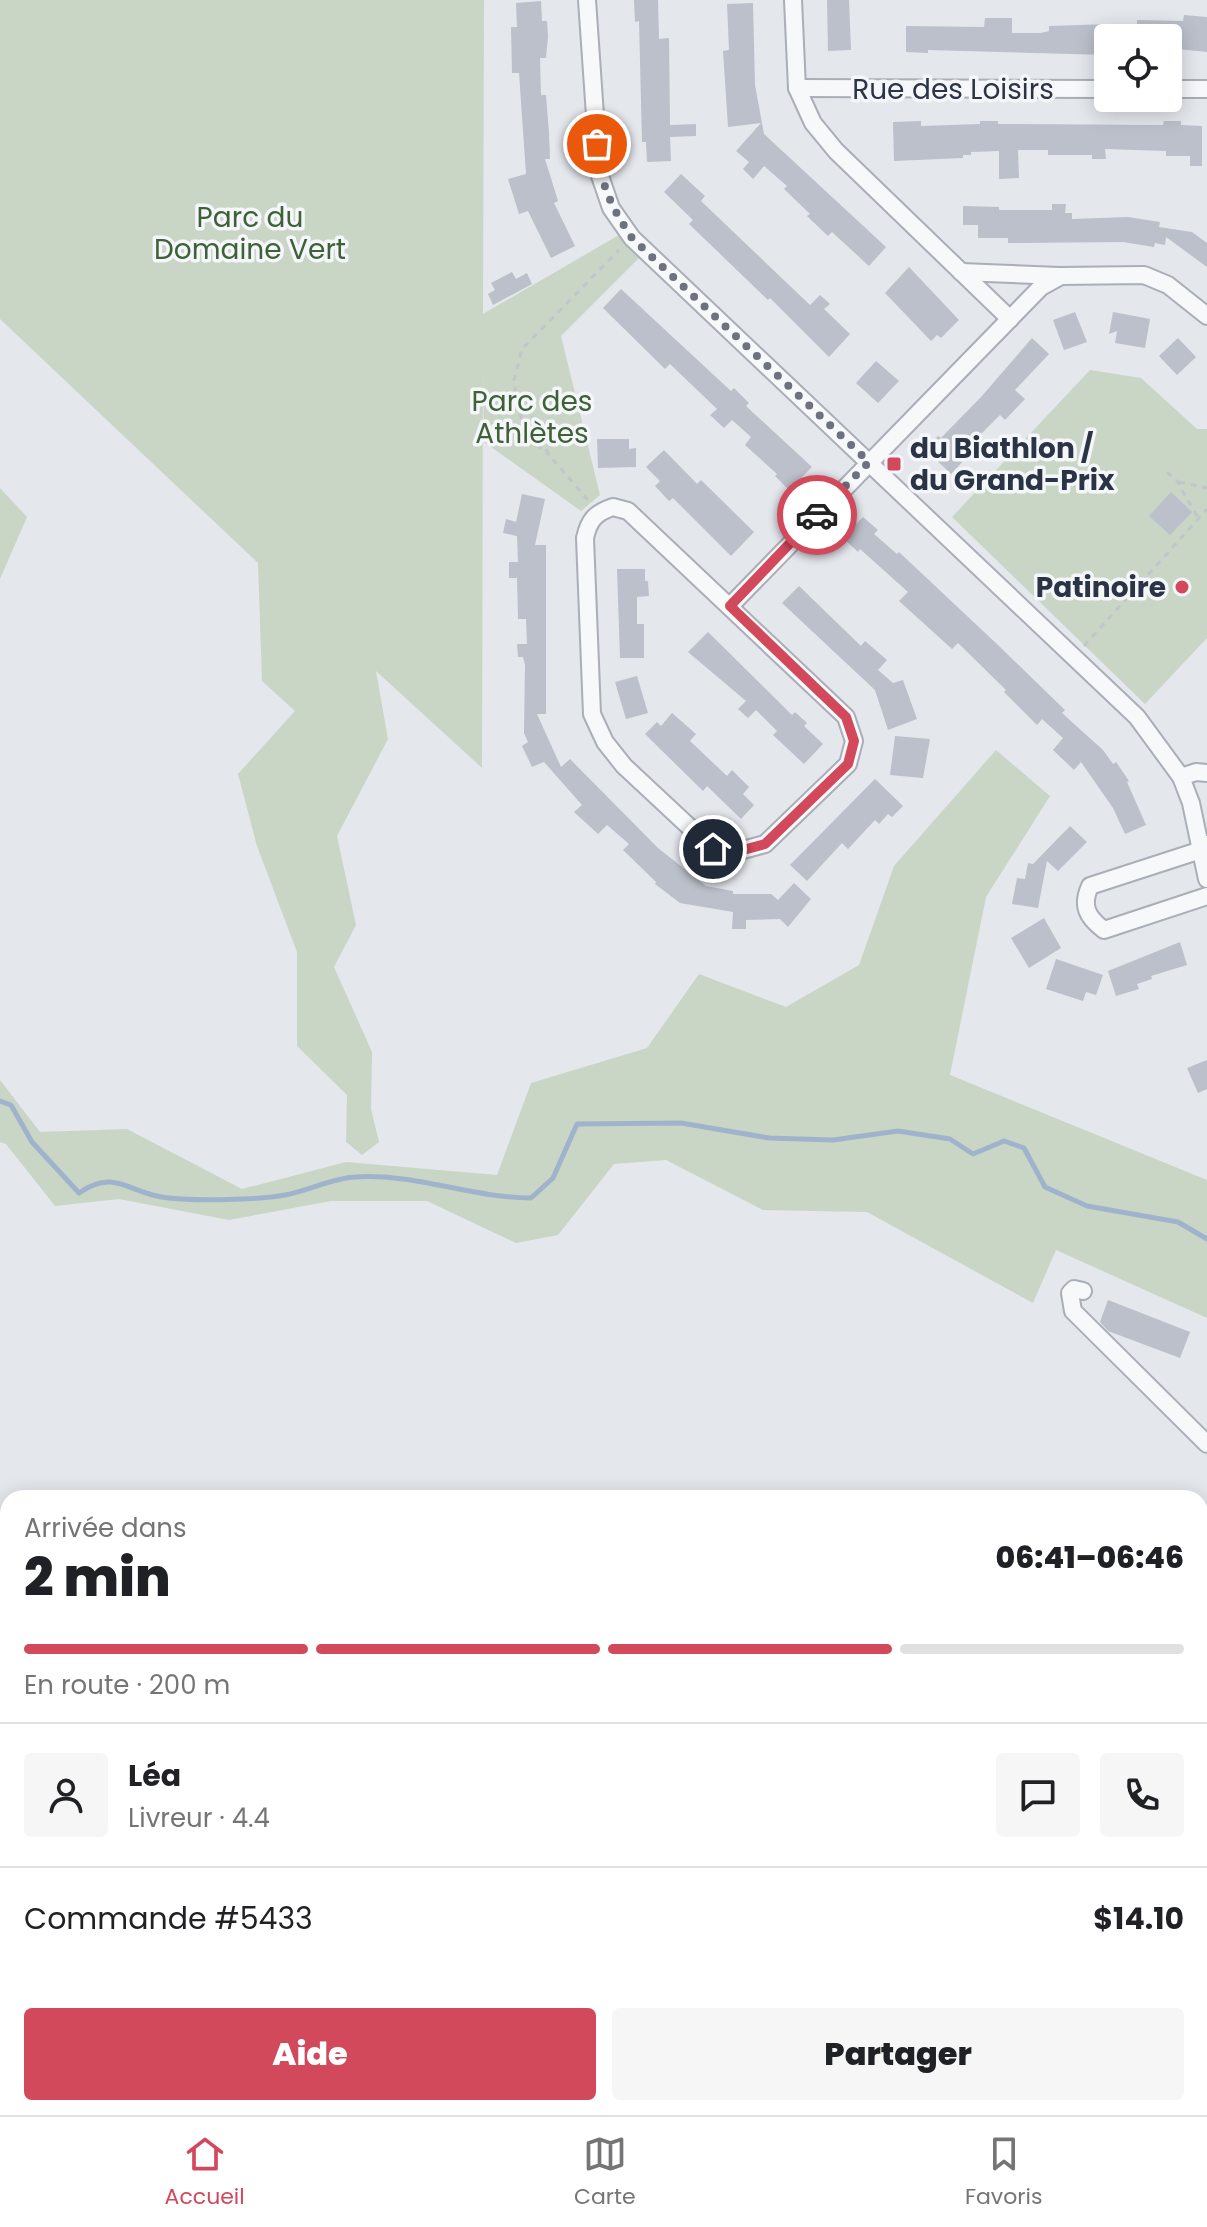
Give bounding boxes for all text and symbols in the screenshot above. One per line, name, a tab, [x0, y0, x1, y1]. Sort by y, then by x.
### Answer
map controls	[1094, 24, 1182, 112]
button: locate	[1094, 24, 1182, 112]
street label: Rue des Loisirs	[852, 70, 1054, 109]
pin	[563, 110, 631, 178]
icon: bag	[575, 122, 619, 166]
park label: Parc du Domaine Vert	[154, 198, 346, 269]
park label: Parc des Athlètes	[472, 382, 592, 453]
place label: du Biathlon / du Grand-Prix	[910, 429, 1115, 500]
marker: du Biathlon / du Grand-Prix	[885, 455, 903, 473]
courier	[777, 475, 857, 555]
icon: car	[795, 493, 839, 537]
place label: Patinoire	[1036, 568, 1166, 607]
marker: Patinoire	[1173, 578, 1191, 596]
pin	[679, 815, 747, 883]
icon: home	[691, 827, 735, 871]
text: Arrivée dans	[24, 1510, 186, 1546]
text: 06:41–06:46	[996, 1536, 1184, 1579]
text: 2 min	[24, 1541, 171, 1614]
text: En route · 200 m	[24, 1667, 230, 1703]
button: person	[24, 1753, 108, 1837]
button: chat	[996, 1753, 1080, 1837]
button: phone	[1100, 1753, 1184, 1837]
text: Léa	[128, 1754, 181, 1797]
text: Livreur · 4.4	[128, 1800, 270, 1836]
text: Commande #5433	[24, 1897, 313, 1940]
text: $14.10	[1093, 1897, 1184, 1940]
button: Aide	[24, 2008, 596, 2100]
button: Partager	[612, 2008, 1184, 2100]
tab: Accueil	[165, 2132, 245, 2213]
tab: Carte	[574, 2132, 636, 2213]
tab: Favoris	[965, 2132, 1042, 2213]

